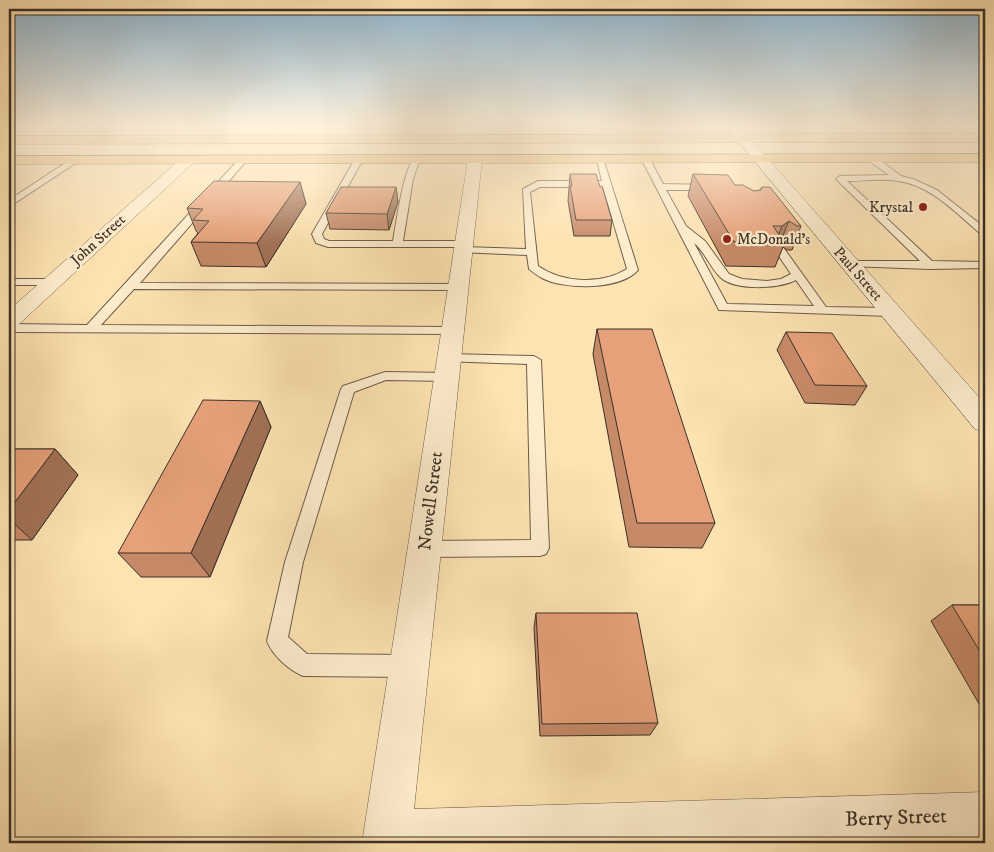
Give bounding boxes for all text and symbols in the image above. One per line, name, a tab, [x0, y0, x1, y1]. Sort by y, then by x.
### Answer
place label: Krystal	[869, 198, 913, 217]
marker: Krystal	[917, 201, 929, 213]
street label: John Street	[65, 210, 130, 271]
place label: McDonald's	[737, 230, 810, 249]
marker: McDonald's	[721, 233, 733, 245]
street label: Paul Street	[829, 243, 887, 305]
street label: Nowell Street	[414, 450, 448, 552]
street label: Berry Street	[845, 803, 948, 833]

